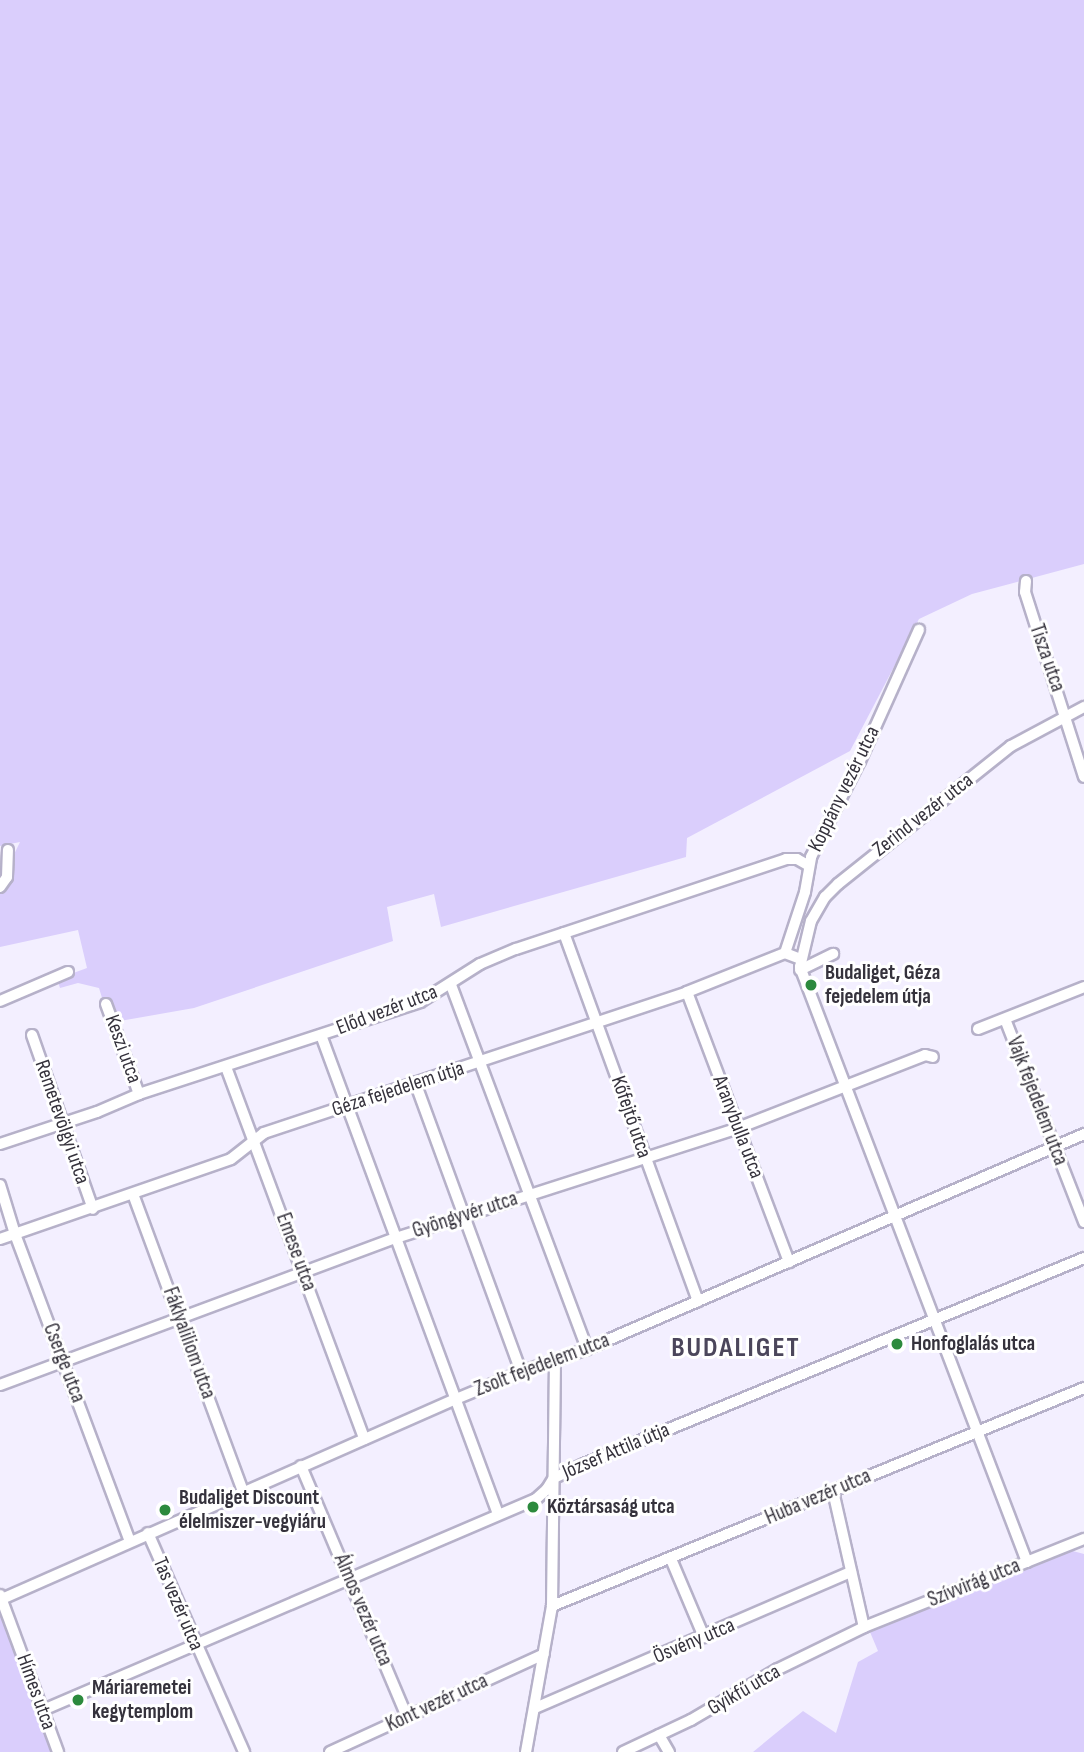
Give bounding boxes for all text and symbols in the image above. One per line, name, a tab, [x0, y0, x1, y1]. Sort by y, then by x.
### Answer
street label: Tisza utca	[1024, 621, 1070, 695]
street label: Koppány vezér utca	[803, 722, 885, 856]
street label: Zerind vezér utca	[868, 768, 978, 862]
place label: Budaliget, Géza fejedelem útja	[825, 960, 940, 1010]
marker: Budaliget, Géza fejedelem útja	[803, 977, 819, 993]
street label: Előd vezér utca	[333, 979, 441, 1041]
street label: Keszi utca	[99, 1011, 147, 1087]
street label: Vajk fejedelem utca	[1001, 1033, 1073, 1169]
street label: Géza fejedelem útja	[329, 1056, 467, 1122]
street label: Remetevölgyi utca	[29, 1057, 95, 1187]
street label: Aranybulla utca	[707, 1072, 769, 1182]
street label: Kőfejtő utca	[605, 1073, 657, 1161]
street label: Gyöngyvér utca	[409, 1186, 521, 1244]
street label: Emese utca	[270, 1210, 322, 1294]
street label: Fáklyaliliom utca	[157, 1284, 221, 1402]
street label: Cserge utca	[37, 1320, 91, 1406]
street label: Zsolt fejedelem utca	[471, 1328, 613, 1402]
district label: BUDALIGET	[672, 1331, 800, 1365]
place label: Honfoglalás utca	[911, 1331, 1035, 1357]
marker: Honfoglalás utca	[889, 1336, 905, 1352]
street label: József Attila útja	[559, 1417, 673, 1485]
street label: Huba vezér utca	[761, 1463, 875, 1531]
place label: Budaliget Discount élelmiszer-vegyiáru	[179, 1485, 326, 1535]
place label: Köztársaság utca	[547, 1494, 675, 1520]
marker: Köztársaság utca	[525, 1499, 541, 1515]
marker: Budaliget Discount élelmiszer-vegyiáru	[157, 1502, 173, 1518]
street label: Álmos vezér utca	[328, 1550, 398, 1670]
street label: Szívvirág utca	[924, 1553, 1024, 1613]
street label: Tas vezér utca	[147, 1554, 209, 1654]
street label: Ösvény utca	[650, 1613, 738, 1669]
street label: Hímes utca	[11, 1651, 61, 1733]
street label: Gyíkfű utca	[703, 1659, 785, 1721]
street label: Kont vezér utca	[382, 1668, 492, 1738]
place label: Máriaremetei kegytemplom	[92, 1675, 193, 1725]
marker: Máriaremetei kegytemplom	[70, 1692, 86, 1708]

